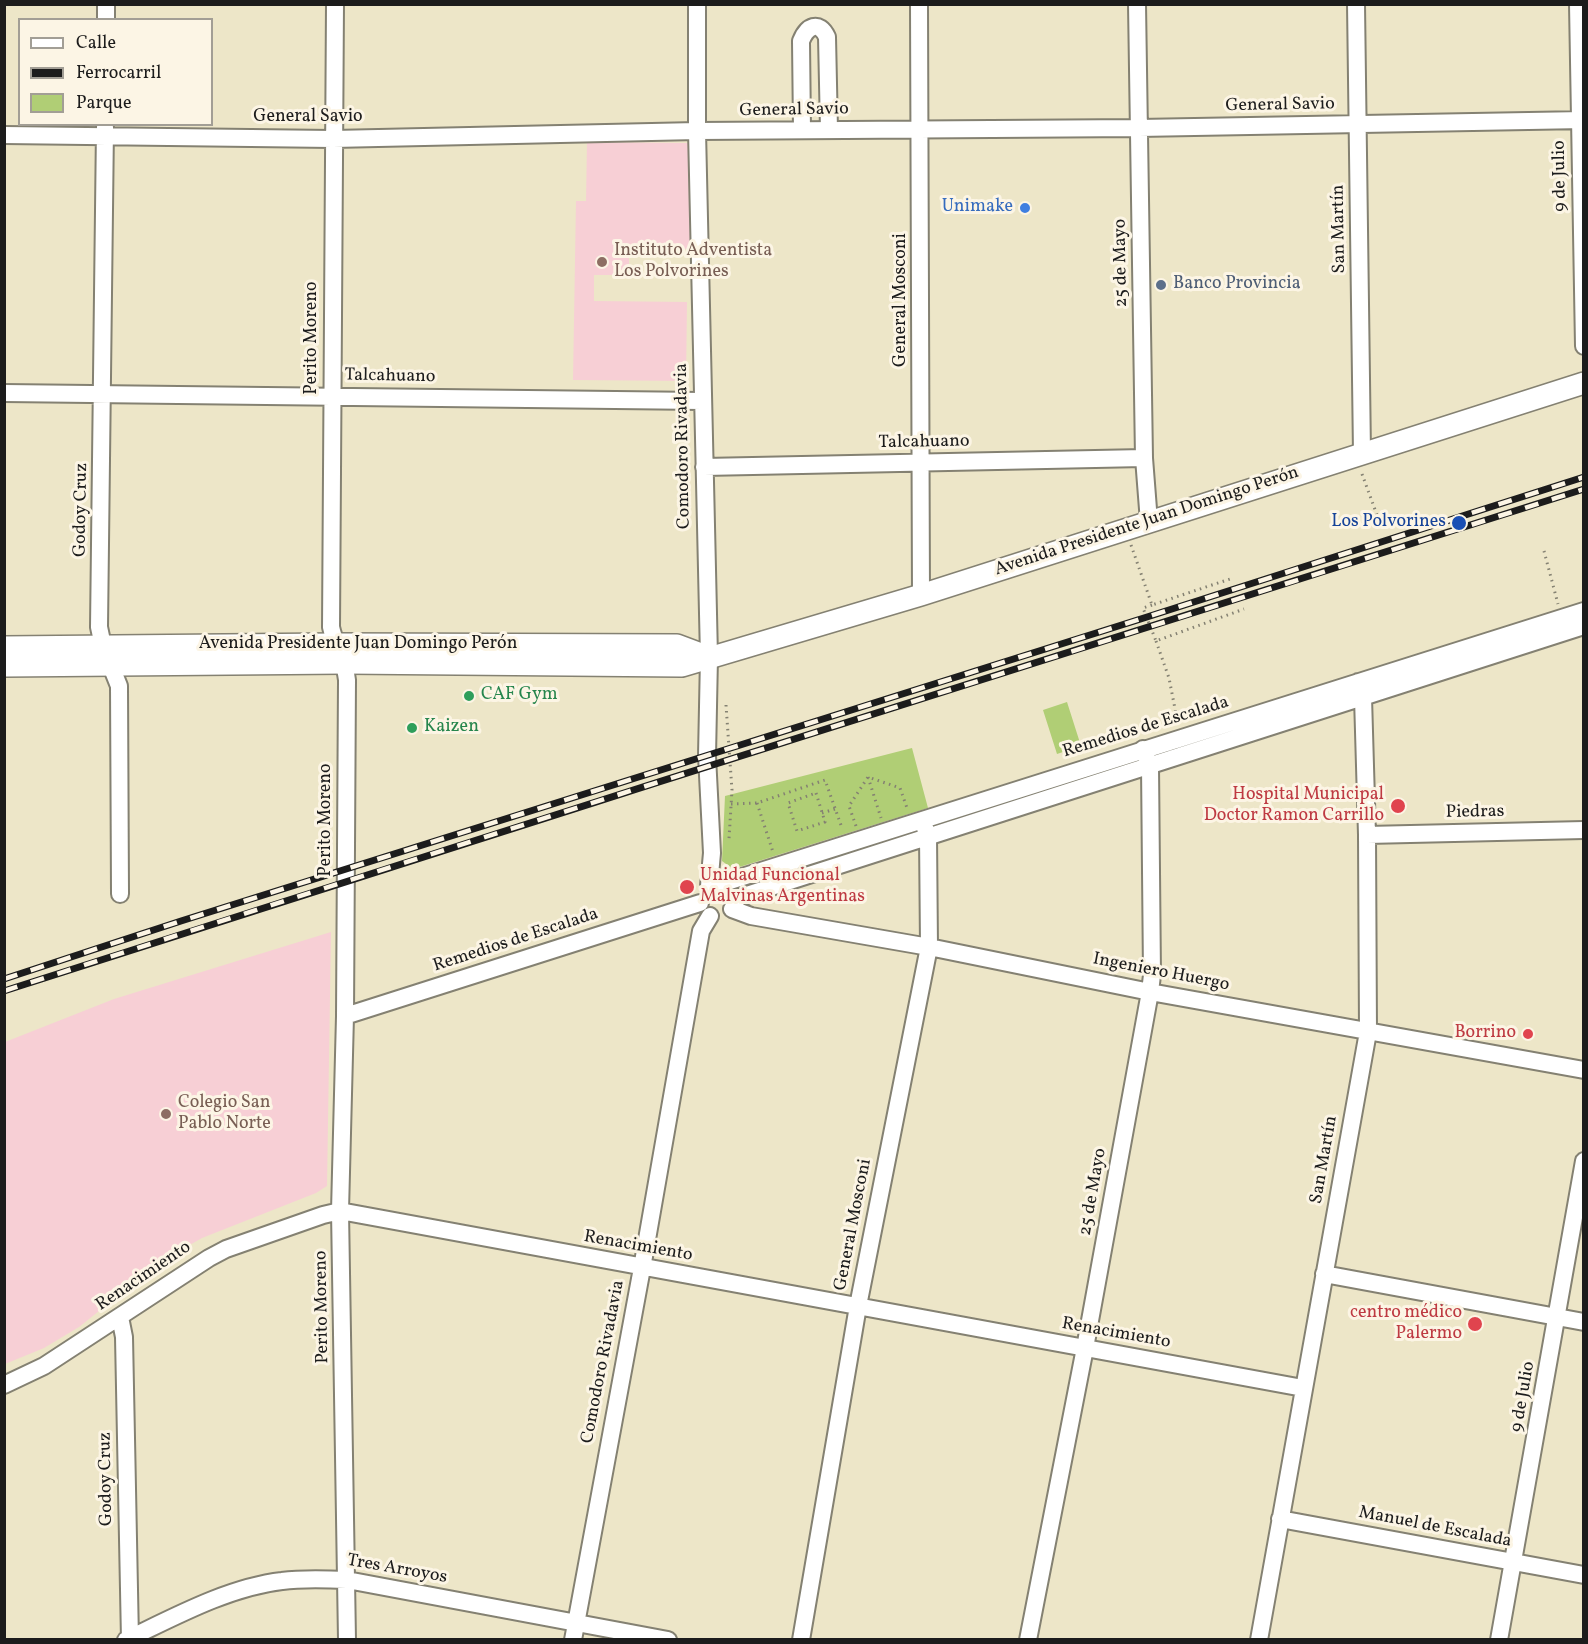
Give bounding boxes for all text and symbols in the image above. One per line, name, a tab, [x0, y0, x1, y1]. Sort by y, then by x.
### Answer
legend	[18, 18, 213, 126]
text: Calle	[76, 31, 116, 56]
text: Ferrocarril	[76, 61, 161, 86]
text: Parque	[76, 91, 131, 116]
street label: General Savio	[1225, 94, 1335, 118]
street label: General Savio	[739, 99, 849, 123]
street label: General Savio	[253, 107, 363, 129]
street label: 9 de Julio	[1550, 140, 1572, 212]
street label: San Martín	[1328, 184, 1352, 274]
place label: Unimake	[942, 197, 1013, 219]
marker: Unimake	[1018, 201, 1032, 215]
street label: 25 de Mayo	[1110, 219, 1134, 307]
street label: General Mosconi	[891, 233, 913, 367]
place label: Instituto Adventista Los Polvorines	[614, 241, 772, 284]
marker: Instituto Adventista Los Polvorines	[595, 255, 609, 269]
place label: Banco Provincia	[1173, 274, 1301, 296]
marker: Banco Provincia	[1154, 278, 1168, 292]
street label: Perito Moreno	[302, 281, 324, 395]
street label: Comodoro Rivadavia	[672, 363, 696, 529]
street label: Talcahuano	[344, 365, 436, 389]
street label: Talcahuano	[878, 431, 970, 455]
street label: Avenida Presidente Juan Domingo Perón	[992, 462, 1302, 582]
street label: Godoy Cruz	[70, 463, 94, 557]
place label: Los Polvorines	[1331, 512, 1446, 534]
marker: Los Polvorines	[1450, 514, 1468, 532]
street label: Avenida Presidente Juan Domingo Perón	[199, 634, 517, 656]
place label: CAF Gym	[481, 685, 558, 707]
marker: CAF Gym	[462, 689, 476, 703]
street label: Remedios de Escalada	[1060, 692, 1232, 764]
place label: Kaizen	[424, 717, 479, 739]
marker: Kaizen	[405, 721, 419, 735]
street label: Perito Moreno	[316, 763, 338, 877]
place label: Hospital Municipal Doctor Ramon Carrillo	[1204, 785, 1384, 828]
marker: Hospital Municipal Doctor Ramon Carrillo	[1389, 797, 1407, 815]
street label: Piedras	[1445, 802, 1505, 824]
place label: Unidad Funcional Malvinas Argentinas	[700, 866, 865, 908]
marker: Unidad Funcional Malvinas Argentinas	[678, 878, 696, 896]
street label: Remedios de Escalada	[431, 904, 601, 978]
street label: Ingeniero Huergo	[1091, 949, 1231, 997]
place label: Borrino	[1454, 1023, 1516, 1045]
marker: Borrino	[1521, 1027, 1535, 1041]
place label: Colegio San Pablo Norte	[178, 1093, 271, 1136]
marker: Colegio San Pablo Norte	[159, 1107, 173, 1121]
street label: San Martín	[1307, 1114, 1343, 1206]
street label: 25 de Mayo	[1076, 1147, 1112, 1237]
street label: General Mosconi	[831, 1157, 877, 1293]
street label: Renacimiento	[582, 1227, 694, 1267]
street label: Renacimiento	[92, 1237, 196, 1317]
street label: Perito Moreno	[311, 1250, 335, 1364]
street label: Comodoro Rivadavia	[578, 1278, 630, 1446]
place label: centro médico Palermo	[1350, 1303, 1462, 1346]
street label: Renacimiento	[1060, 1314, 1172, 1354]
marker: centro médico Palermo	[1466, 1315, 1484, 1333]
street label: 9 de Julio	[1507, 1360, 1541, 1434]
street label: Godoy Cruz	[95, 1432, 119, 1526]
street label: Manuel de Escalada	[1357, 1503, 1513, 1553]
street label: Tres Arroyos	[345, 1551, 449, 1589]

